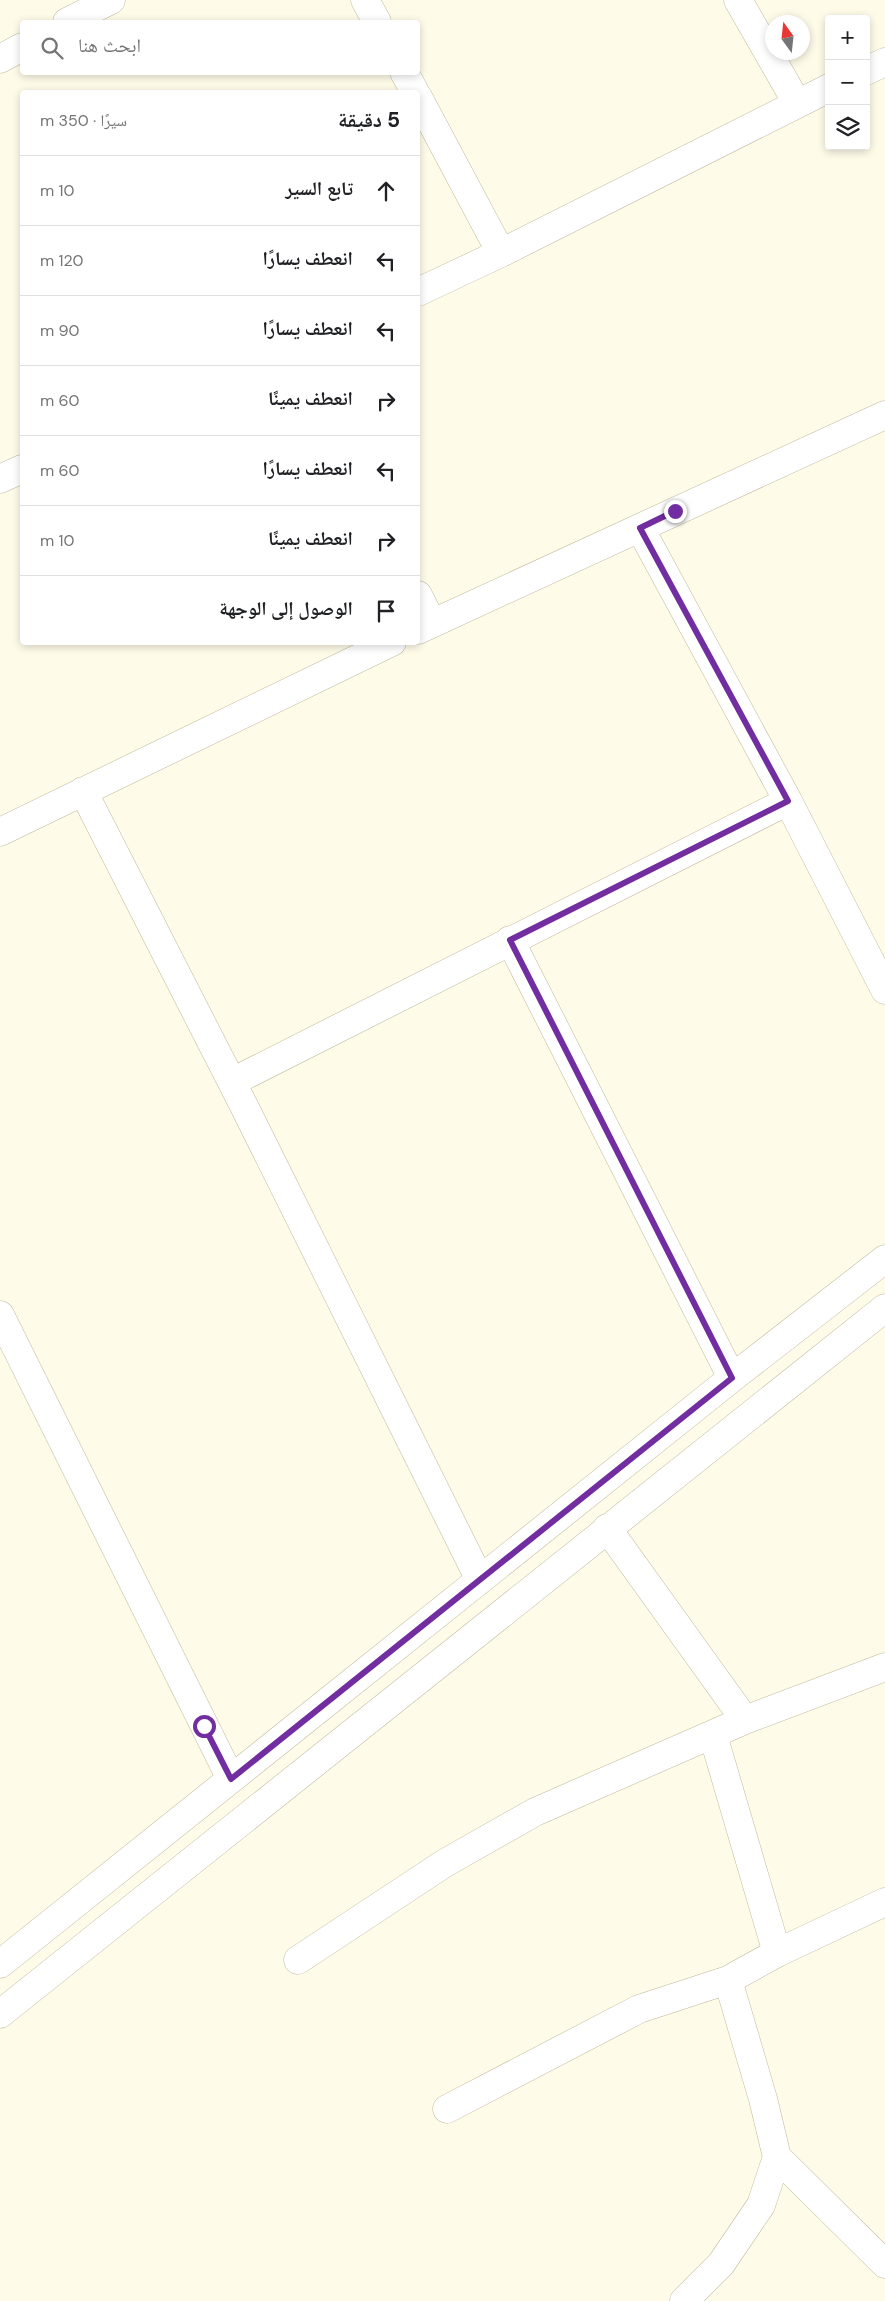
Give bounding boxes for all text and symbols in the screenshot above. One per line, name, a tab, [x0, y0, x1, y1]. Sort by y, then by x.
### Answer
north arrow	[765, 15, 810, 60]
map controls	[825, 15, 870, 150]
button: +	[825, 15, 870, 60]
search box	[20, 20, 420, 75]
text: ابحث هنا	[78, 33, 141, 58]
icon: search	[38, 34, 66, 62]
button: −	[825, 60, 870, 105]
button: layers	[825, 105, 870, 150]
text: 5 دقيقة	[338, 106, 400, 134]
text: سيرًا · 350 m	[40, 110, 127, 131]
text: تابع السير	[285, 176, 353, 201]
icon: ahead	[372, 177, 400, 205]
text: 10 m	[40, 180, 74, 201]
text: انعطف يسارًا	[262, 246, 353, 271]
icon: left	[372, 247, 400, 275]
text: 120 m	[40, 250, 84, 271]
text: انعطف يسارًا	[262, 316, 353, 341]
icon: left	[372, 317, 400, 345]
text: 90 m	[40, 320, 80, 341]
text: انعطف يمينًا	[268, 386, 353, 411]
icon: right	[372, 387, 400, 415]
text: 60 m	[40, 390, 80, 411]
text: انعطف يسارًا	[262, 456, 353, 481]
icon: left	[372, 457, 400, 485]
text: 60 m	[40, 460, 80, 481]
route end	[664, 500, 687, 523]
text: انعطف يمينًا	[268, 526, 353, 551]
icon: right	[372, 527, 400, 555]
text: 10 m	[40, 530, 74, 551]
text: الوصول إلى الوجهة	[219, 596, 353, 621]
icon: arrive	[372, 597, 400, 625]
route start	[193, 1715, 216, 1738]

